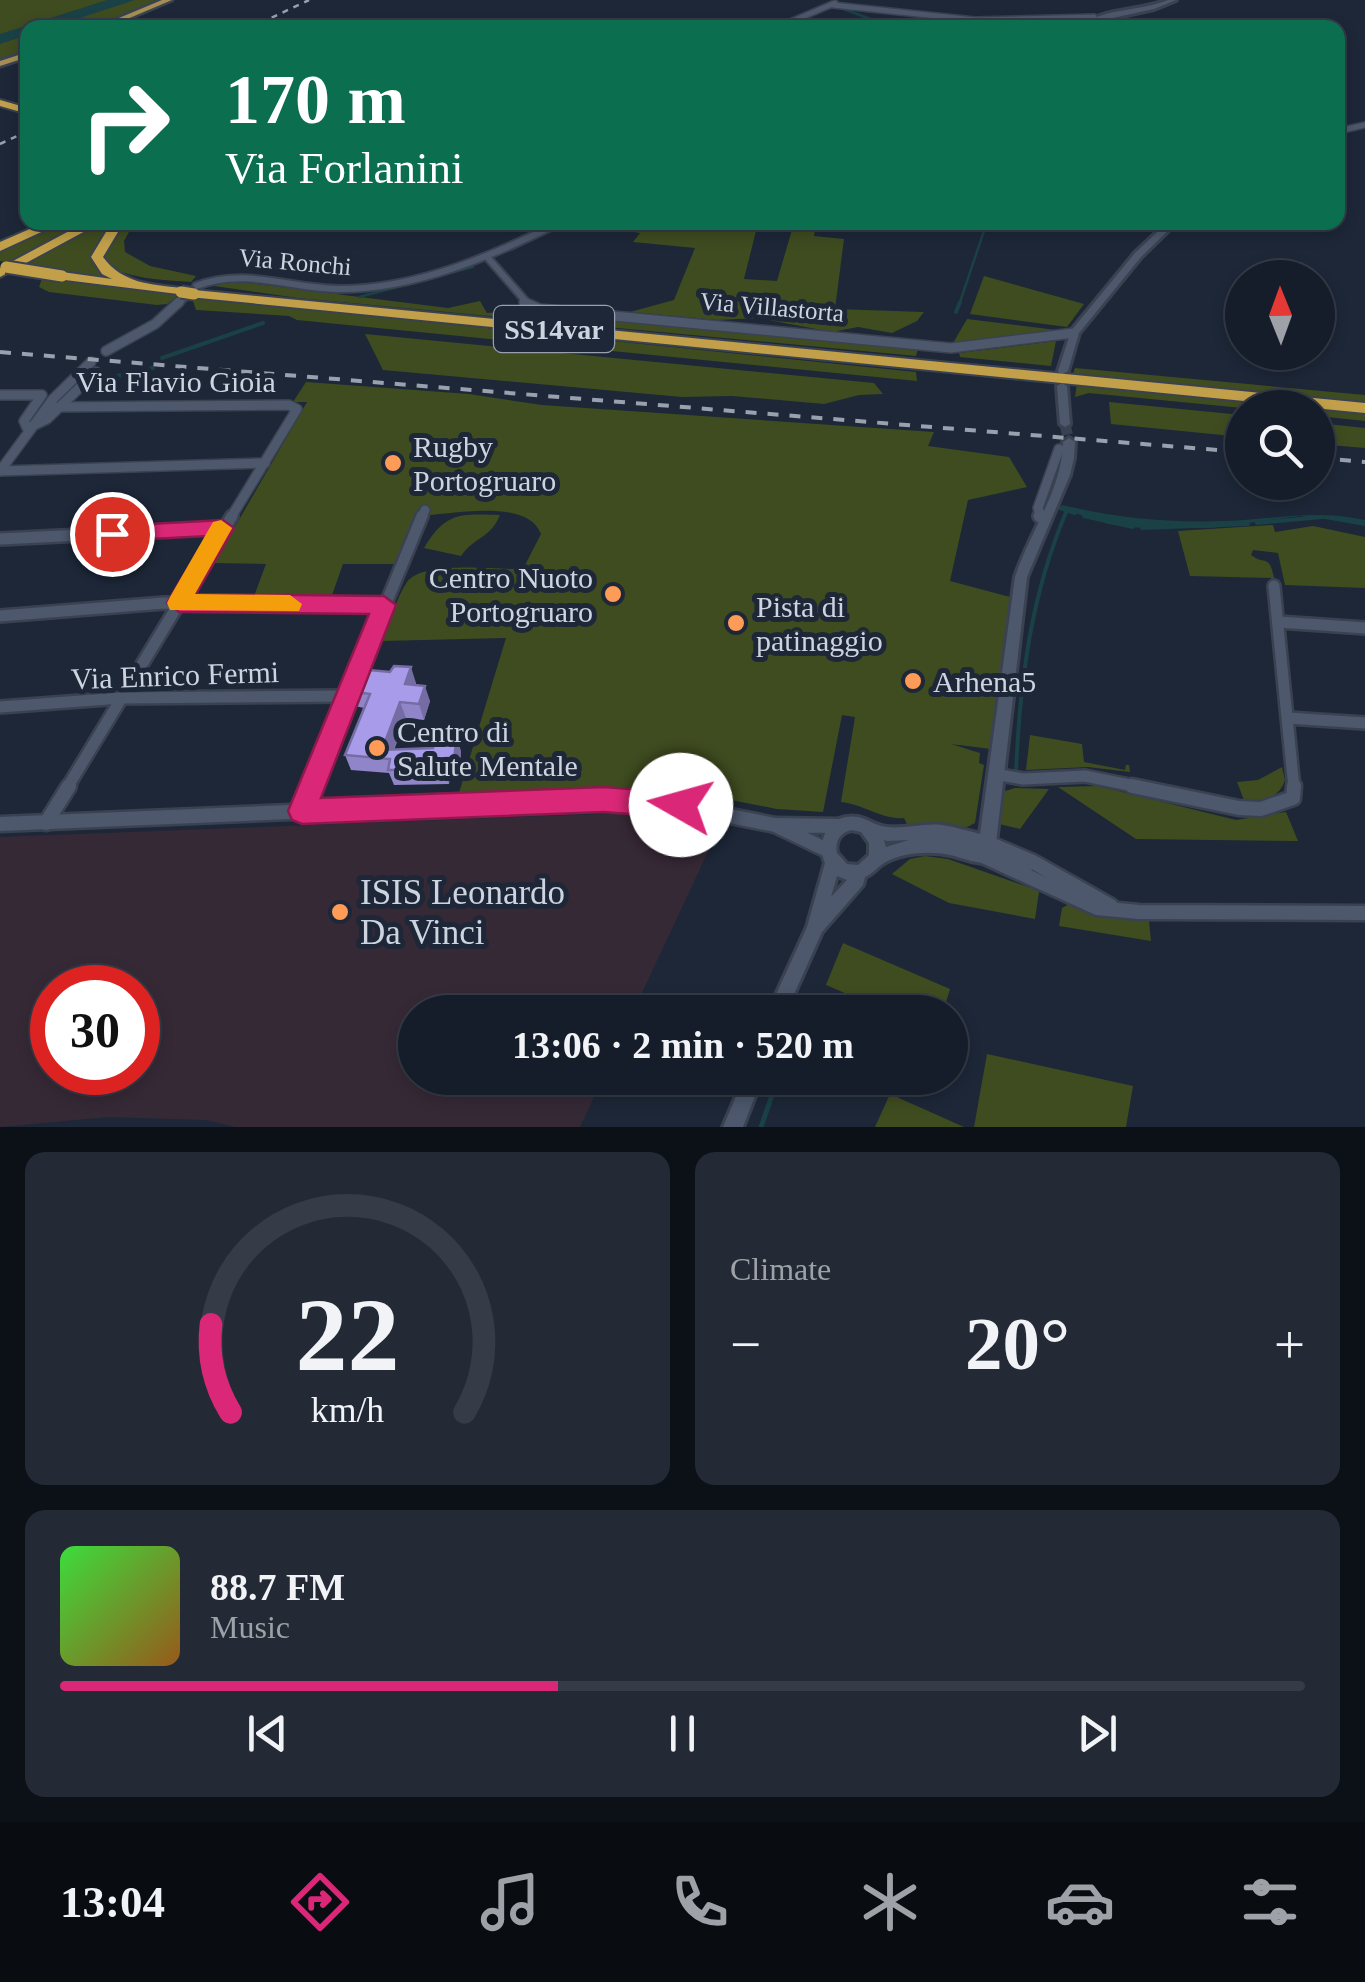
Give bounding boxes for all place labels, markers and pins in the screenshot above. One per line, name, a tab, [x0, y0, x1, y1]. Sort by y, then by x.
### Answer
place label: Rugby Portogruaro	[413, 430, 556, 497]
marker: Rugby Portogruaro	[382, 452, 404, 474]
pin	[70, 492, 155, 577]
place label: Centro Nuoto Portogruaro	[429, 561, 593, 628]
marker: Centro Nuoto Portogruaro	[602, 583, 624, 605]
place label: Pista di patinaggio	[756, 590, 883, 657]
marker: Pista di patinaggio	[725, 612, 747, 634]
place label: Arhena5	[933, 665, 1036, 698]
marker: Arhena5	[902, 670, 924, 692]
place label: Centro di Salute Mentale	[397, 715, 578, 782]
marker: Centro di Salute Mentale	[366, 737, 388, 759]
place label: ISIS Leonardo Da Vinci	[360, 873, 565, 952]
marker: ISIS Leonardo Da Vinci	[329, 901, 351, 923]

